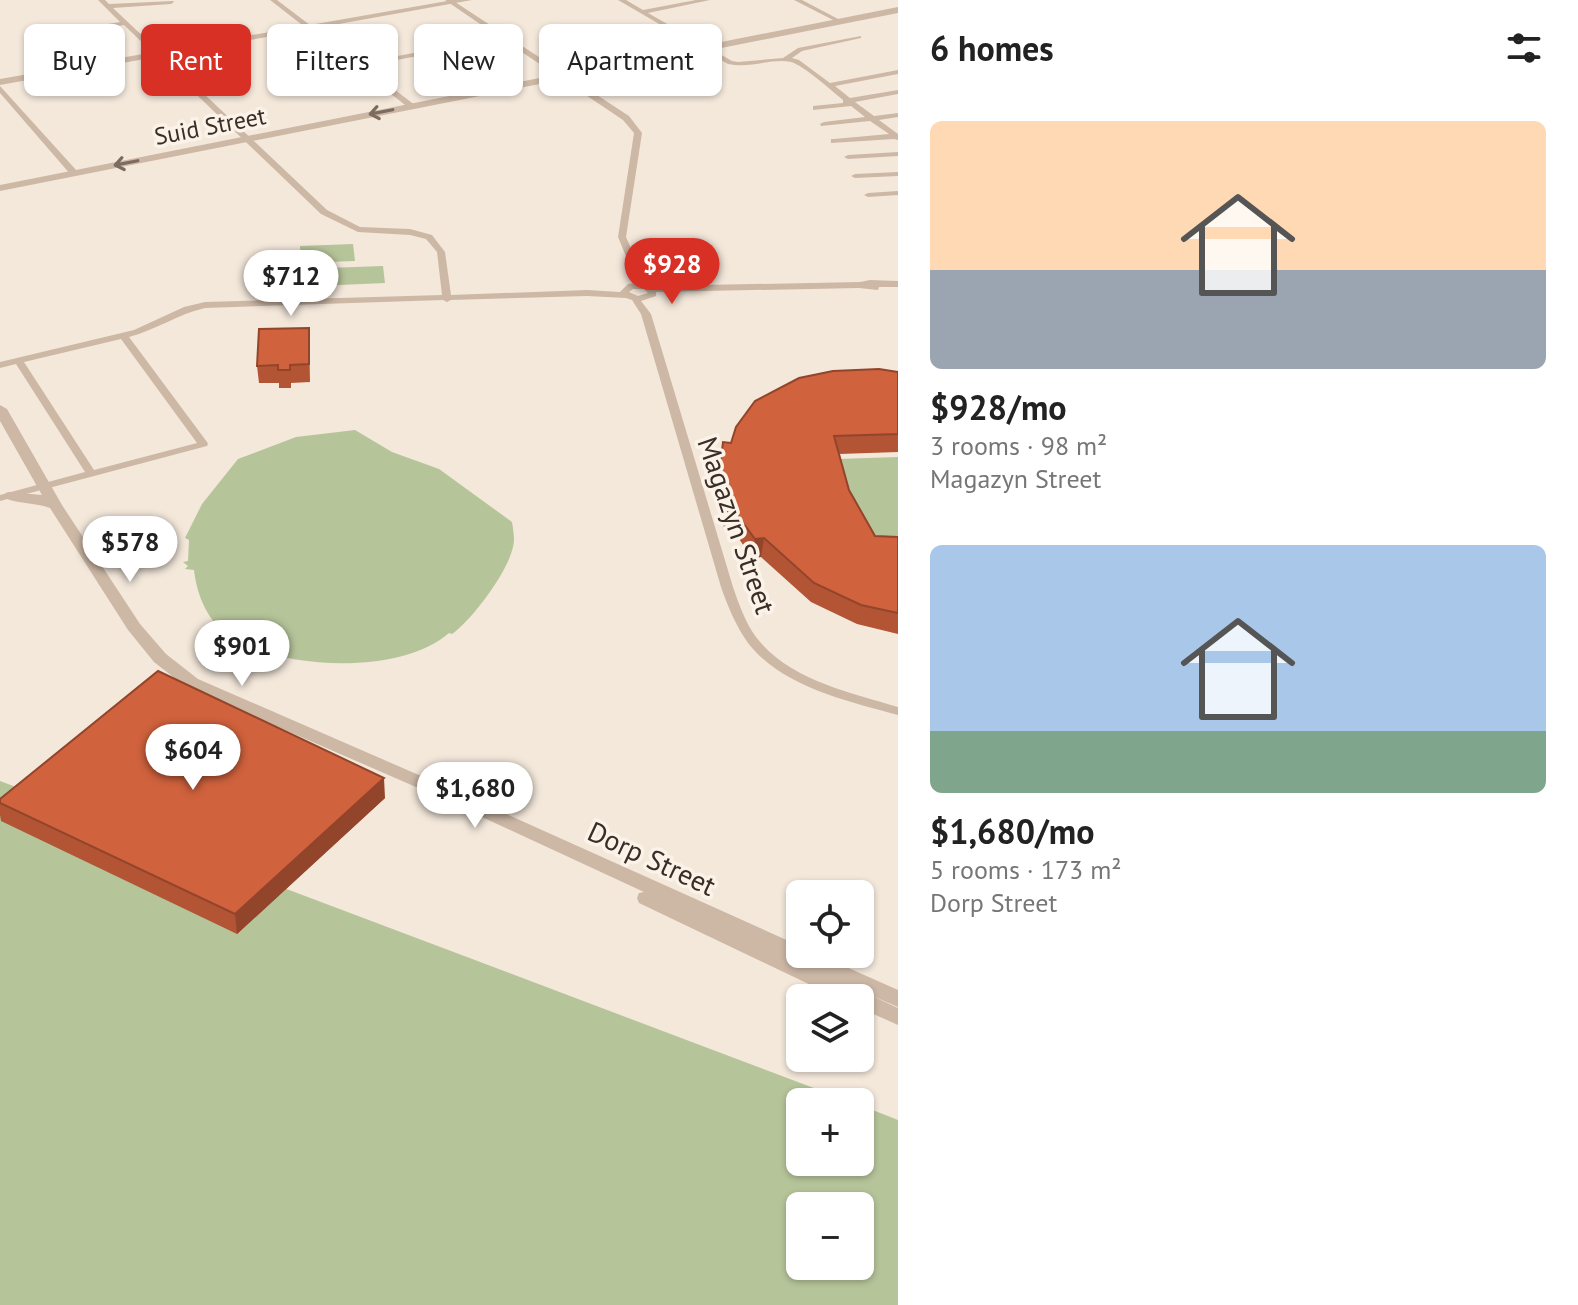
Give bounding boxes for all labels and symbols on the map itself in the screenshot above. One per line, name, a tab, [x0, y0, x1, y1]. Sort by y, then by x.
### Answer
street label: Suid Street	[152, 100, 268, 152]
one-way arrow	[369, 106, 394, 121]
one-way arrow	[114, 156, 139, 171]
pin: $928	[625, 238, 719, 306]
pin: $712	[244, 250, 338, 318]
street label: Magazyn Street	[689, 432, 785, 619]
pin: $578	[83, 516, 177, 584]
pin: $901	[195, 620, 289, 688]
pin: $604	[146, 724, 240, 792]
pin: $1,680	[410, 762, 540, 830]
street label: Dorp Street	[582, 812, 722, 904]

